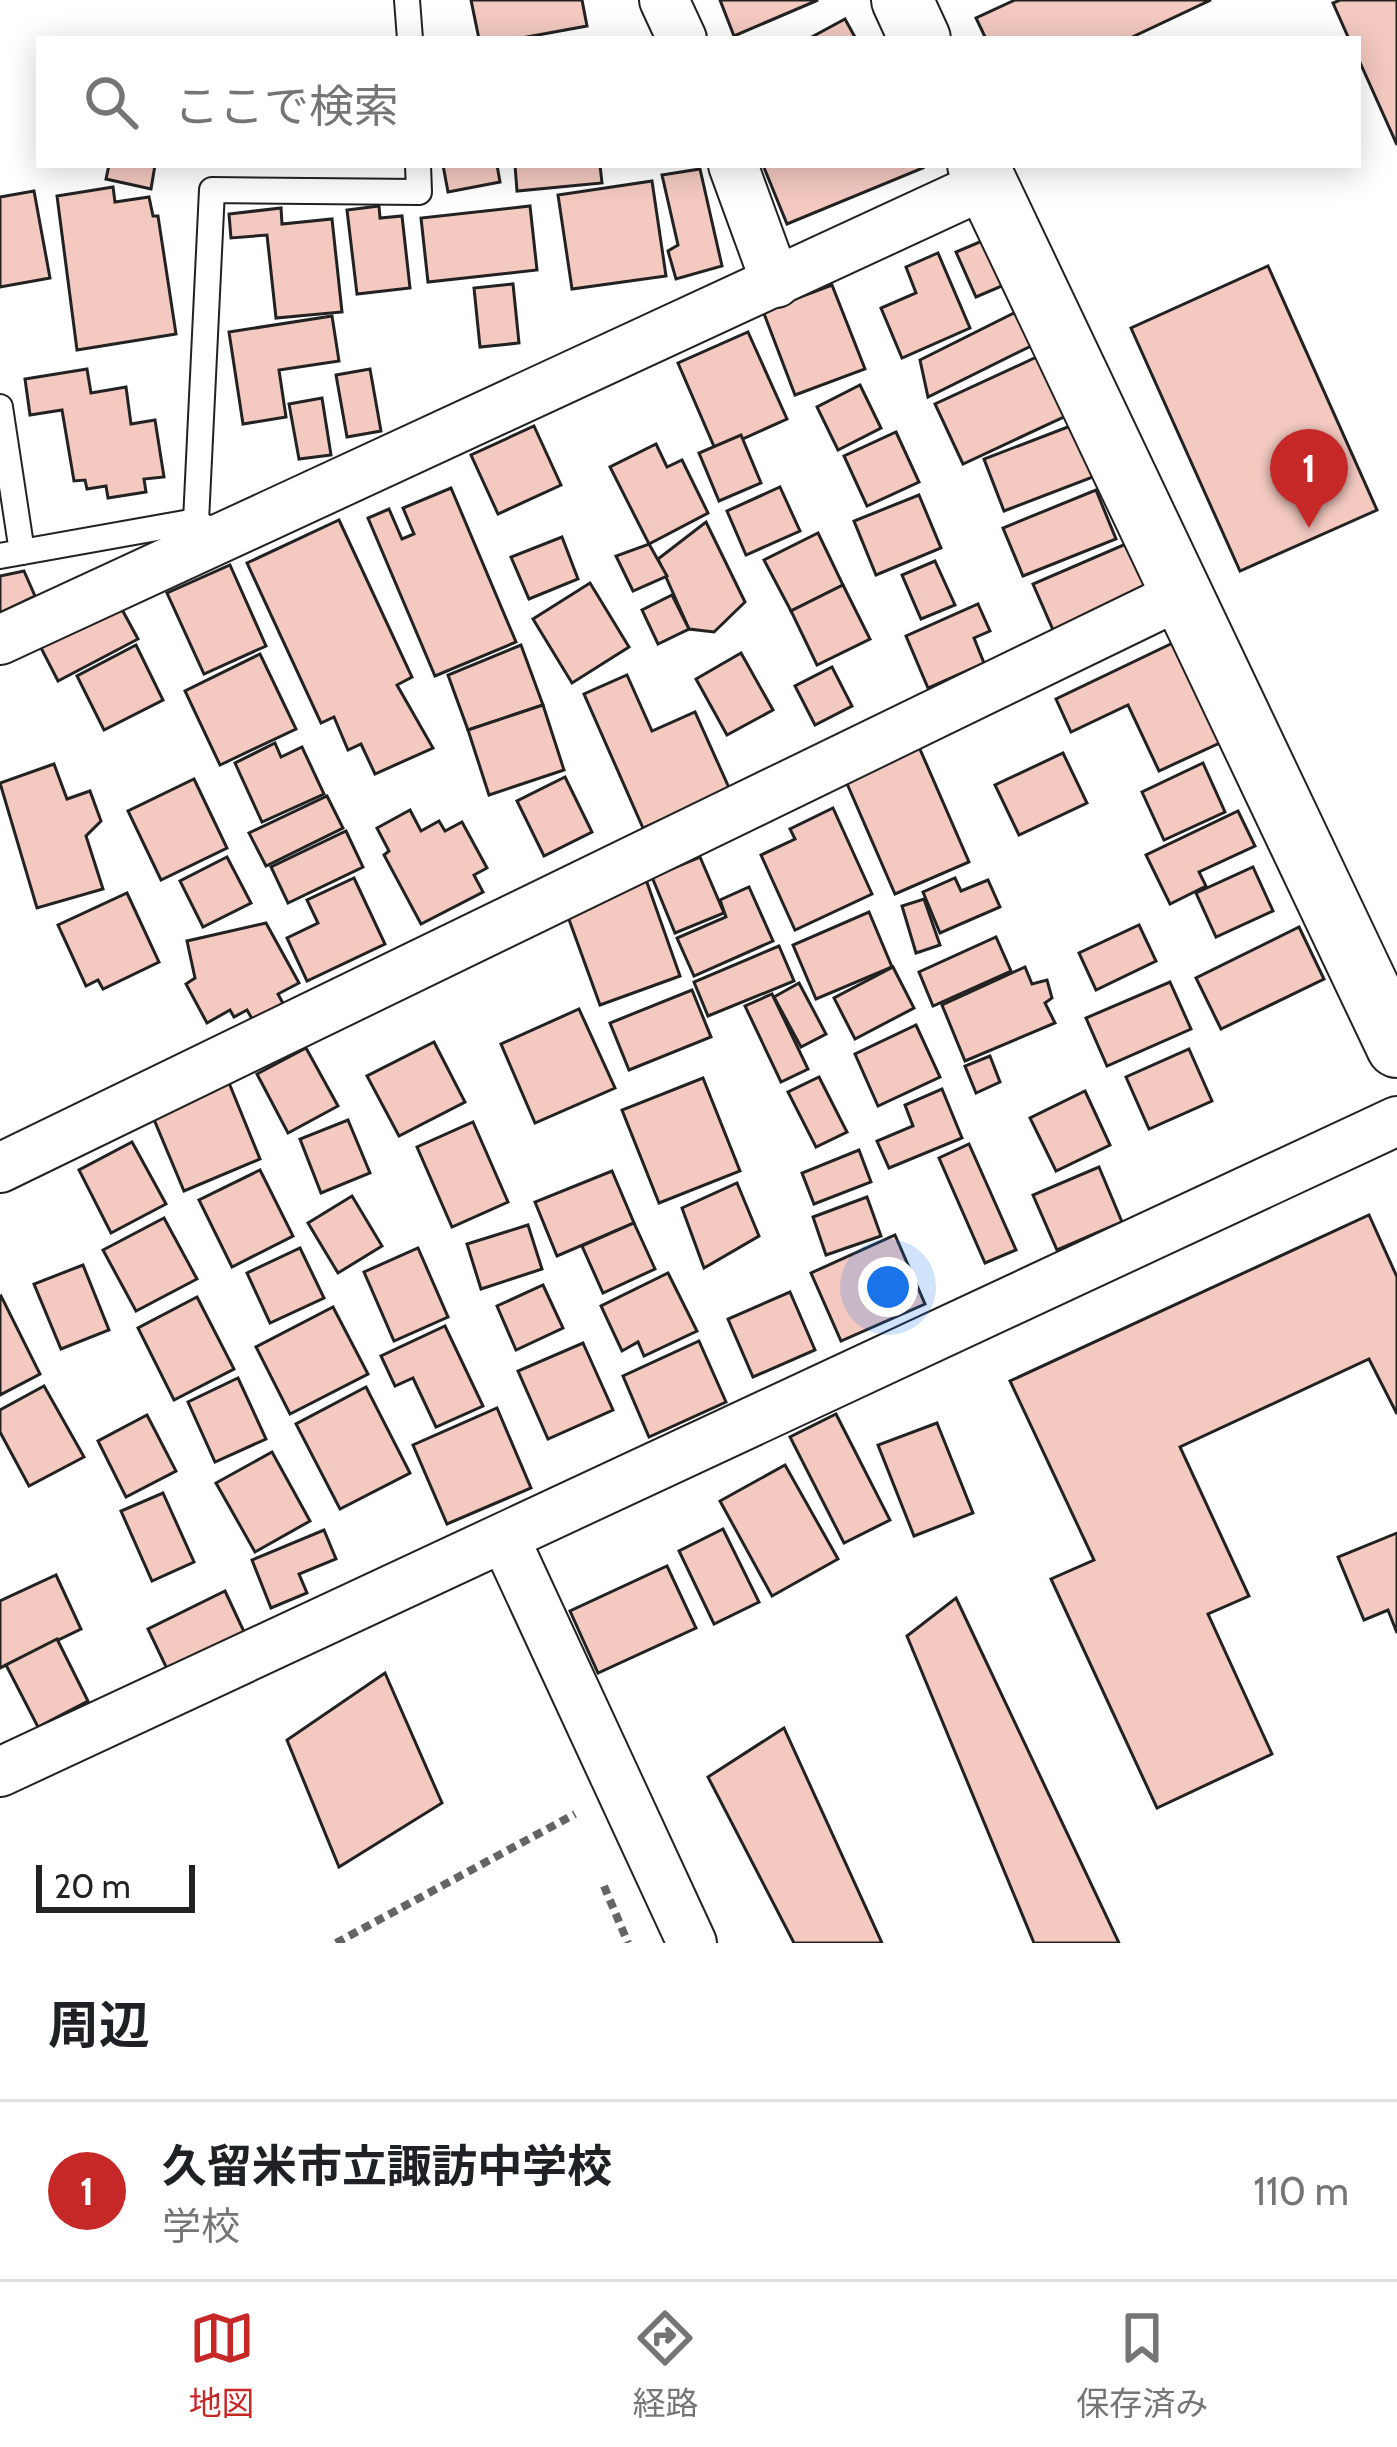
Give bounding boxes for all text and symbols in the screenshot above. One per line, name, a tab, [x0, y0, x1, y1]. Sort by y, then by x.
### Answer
search box	[36, 36, 1361, 168]
icon: search	[78, 69, 144, 135]
text: ここで検索	[174, 79, 399, 133]
pin: 1	[1270, 429, 1348, 528]
your location	[858, 1257, 918, 1317]
scale bar	[36, 1859, 195, 1912]
text: 20 m	[54, 1866, 131, 1906]
text: 周辺	[48, 1994, 150, 2056]
text: 久留米市立諏訪中学校	[162, 2139, 612, 2193]
text: 1	[80, 2167, 94, 2215]
text: 110 m	[1253, 2167, 1349, 2215]
text: 学校	[162, 2202, 240, 2250]
tab: 地図	[189, 2305, 255, 2425]
tab: 経路	[632, 2305, 698, 2425]
tab: 保存済み	[1076, 2305, 1208, 2425]

